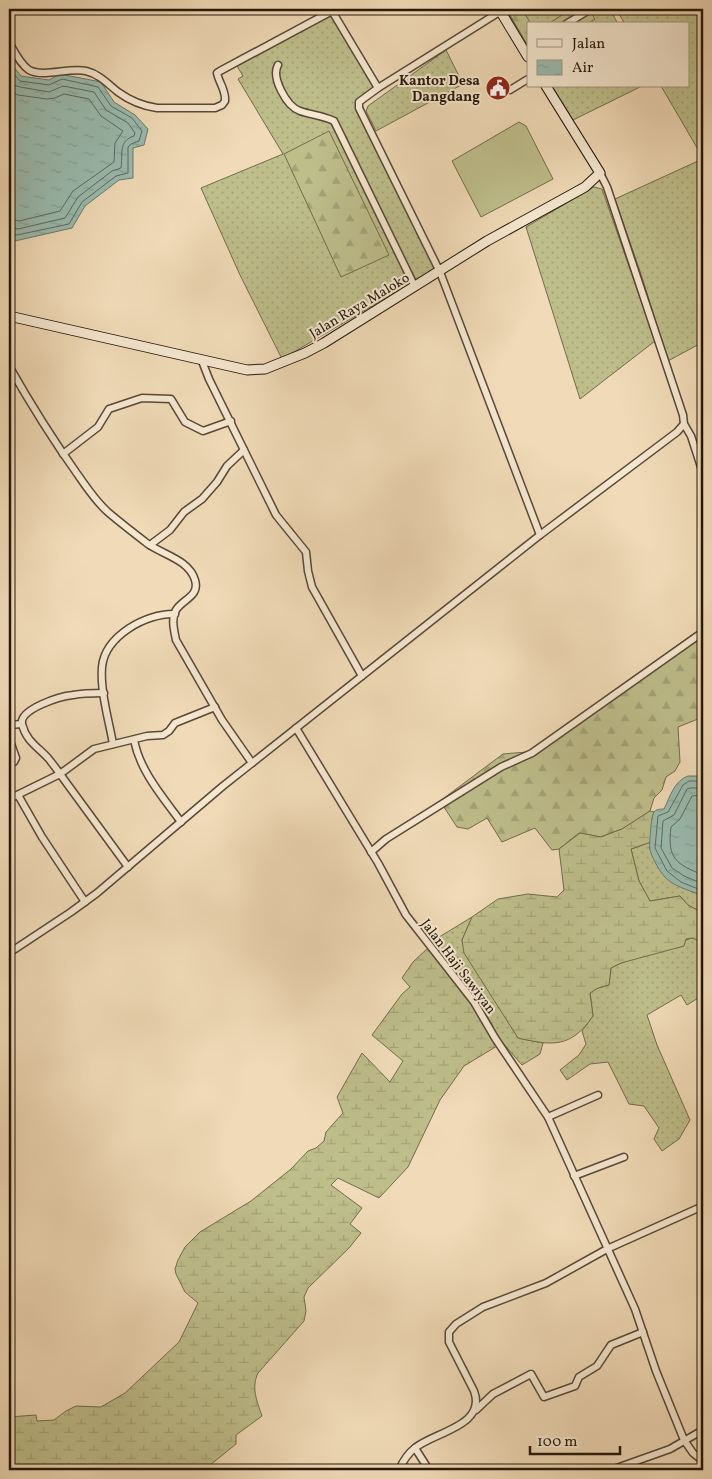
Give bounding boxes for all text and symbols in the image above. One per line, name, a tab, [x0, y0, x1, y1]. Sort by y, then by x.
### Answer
legend	[527, 22, 690, 88]
text: Jalan	[572, 34, 605, 55]
text: Air	[572, 58, 593, 79]
place label: Kantor Desa Dangdang	[399, 72, 480, 107]
public building icon: Kantor Desa Dangdang	[485, 75, 511, 101]
street label: Jalan Raya Maloko	[306, 269, 413, 344]
street label: Jalan Haji Sawiyan	[416, 915, 500, 1018]
scale bar	[530, 1424, 620, 1456]
text: 100 m	[537, 1432, 577, 1453]

